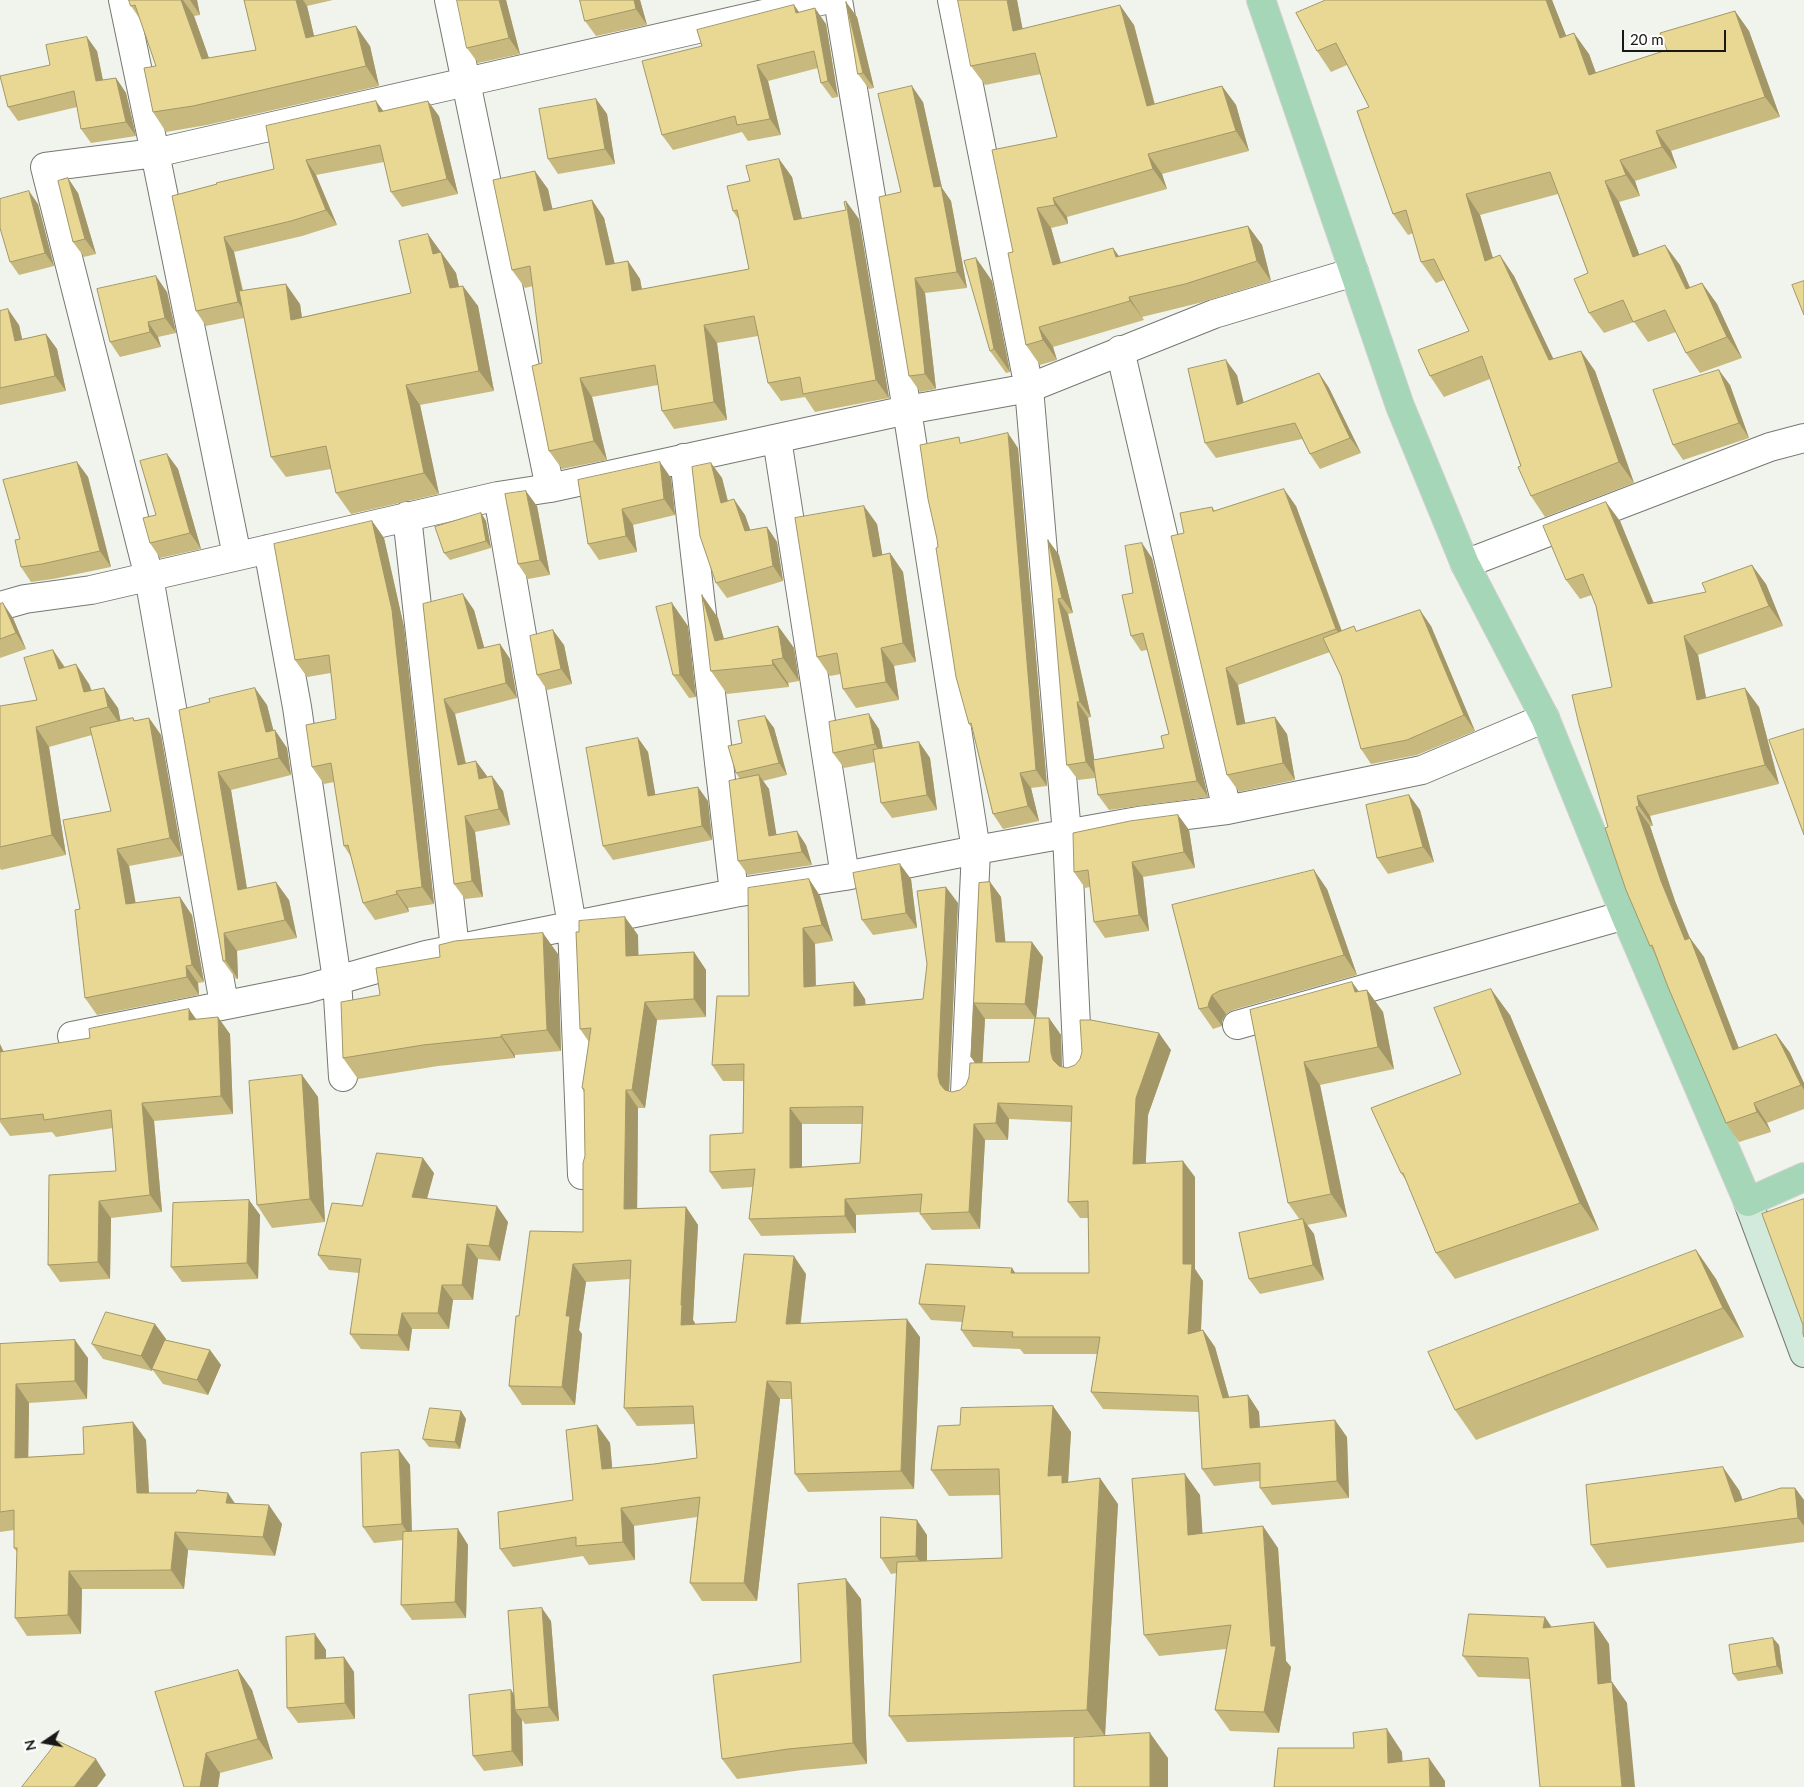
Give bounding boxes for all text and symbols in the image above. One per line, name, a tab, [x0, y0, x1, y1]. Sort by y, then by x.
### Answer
scale bar	[1624, 20, 1728, 52]
text: 20 m	[1630, 30, 1664, 48]
north arrow	[20, 1717, 70, 1767]
text: N	[20, 1738, 39, 1752]

